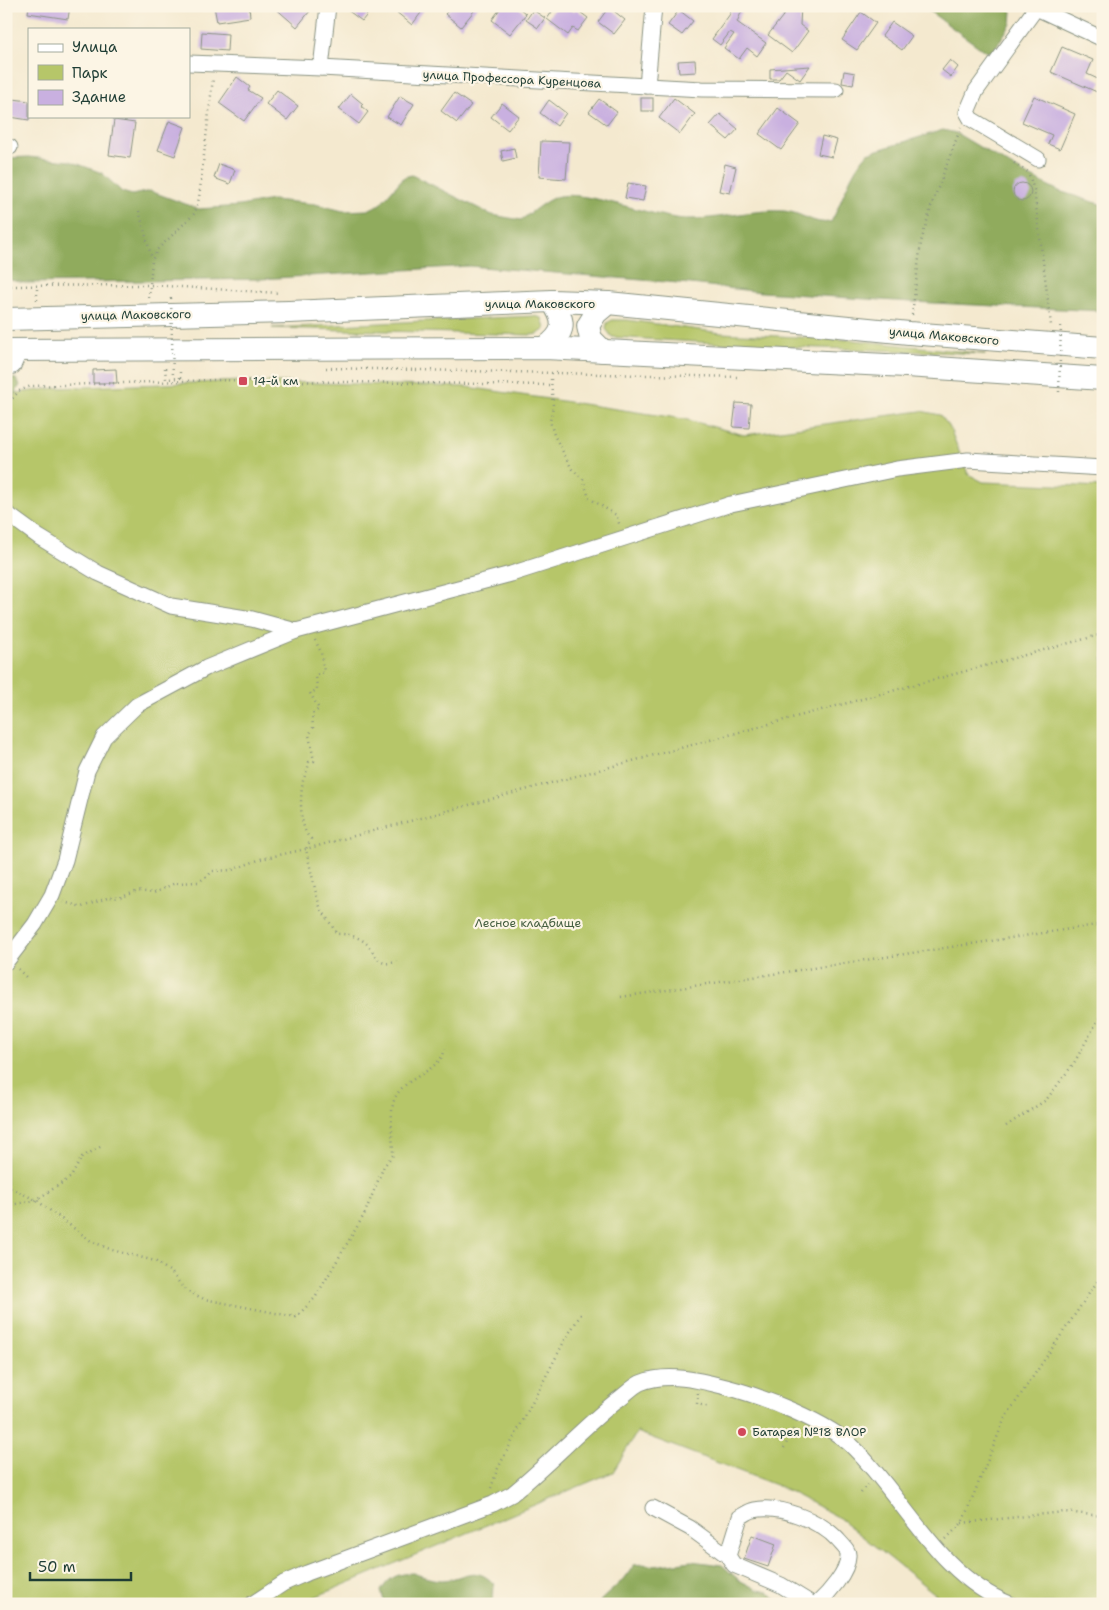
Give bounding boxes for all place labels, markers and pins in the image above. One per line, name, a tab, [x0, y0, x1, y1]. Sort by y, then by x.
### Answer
place label: 14-й км	[253, 373, 298, 389]
marker: 14-й км	[237, 375, 249, 387]
place label: Батарея №18 ВЛОР	[752, 1424, 866, 1440]
marker: Батарея №18 ВЛОР	[736, 1426, 748, 1438]

